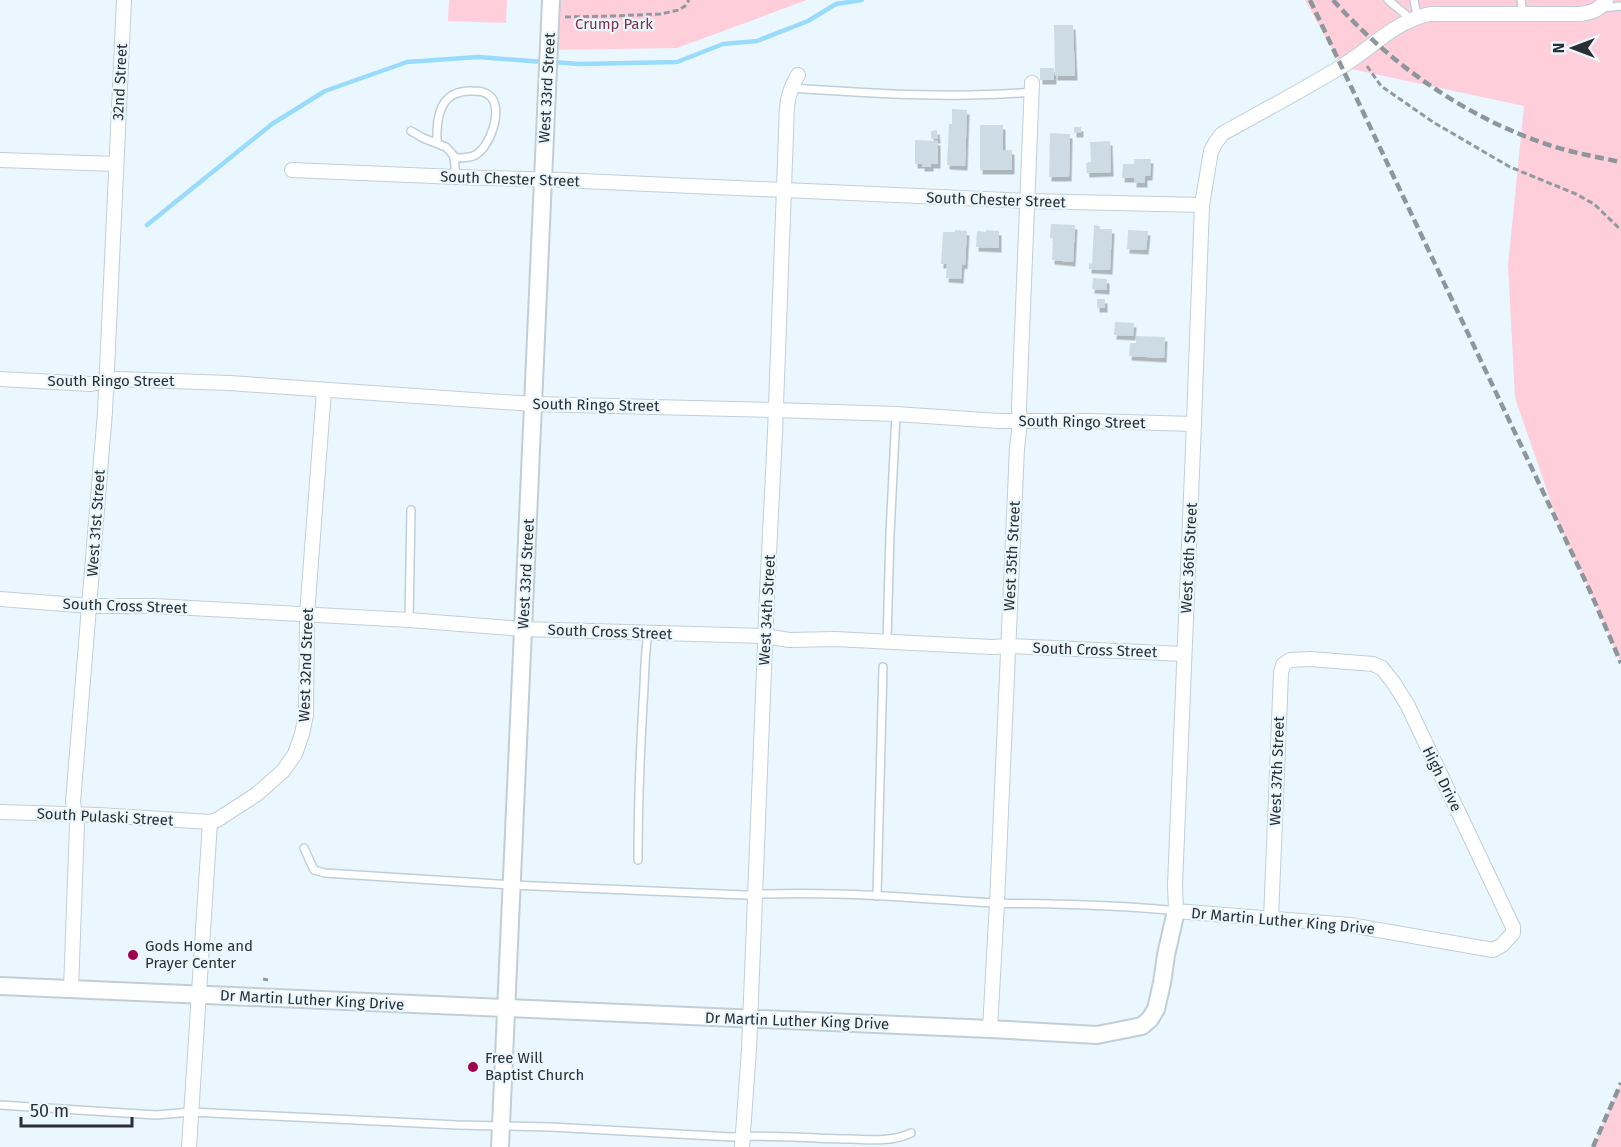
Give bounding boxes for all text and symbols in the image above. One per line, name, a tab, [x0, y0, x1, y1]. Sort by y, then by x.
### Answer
park label: Crump Park	[575, 15, 653, 33]
north arrow	[1543, 18, 1603, 78]
street label: West 33rd Street	[535, 32, 559, 144]
street label: 32nd Street	[109, 42, 131, 121]
text: N	[1549, 43, 1568, 53]
street label: South Chester Street	[440, 168, 581, 190]
street label: South Chester Street	[926, 189, 1067, 211]
street label: South Ringo Street	[48, 372, 175, 390]
street label: South Ringo Street	[532, 395, 660, 415]
street label: South Ringo Street	[1018, 412, 1146, 432]
street label: West 31st Street	[83, 468, 109, 577]
street label: West 35th Street	[1000, 500, 1024, 612]
street label: West 36th Street	[1177, 501, 1201, 614]
street label: West 33rd Street	[514, 518, 538, 630]
street label: West 34th Street	[755, 553, 779, 666]
street label: South Cross Street	[62, 595, 188, 617]
street label: West 32nd Street	[295, 607, 317, 722]
street label: South Cross Street	[547, 621, 673, 643]
street label: South Cross Street	[1032, 639, 1158, 661]
street label: West 37th Street	[1266, 715, 1288, 826]
street label: High Drive	[1419, 744, 1465, 814]
street label: South Pulaski Street	[36, 804, 174, 830]
street label: Dr Martin Luther King Drive	[1190, 904, 1376, 938]
place label: Gods Home and Prayer Center	[145, 937, 253, 972]
marker: Gods Home and Prayer Center	[126, 948, 140, 962]
street label: Dr Martin Luther King Drive	[219, 986, 405, 1014]
street label: Dr Martin Luther King Drive	[705, 1009, 889, 1033]
place label: Free Will Baptist Church	[485, 1049, 584, 1084]
marker: Free Will Baptist Church	[466, 1060, 480, 1074]
scale bar	[21, 1090, 132, 1128]
text: 50 m	[30, 1100, 69, 1122]

